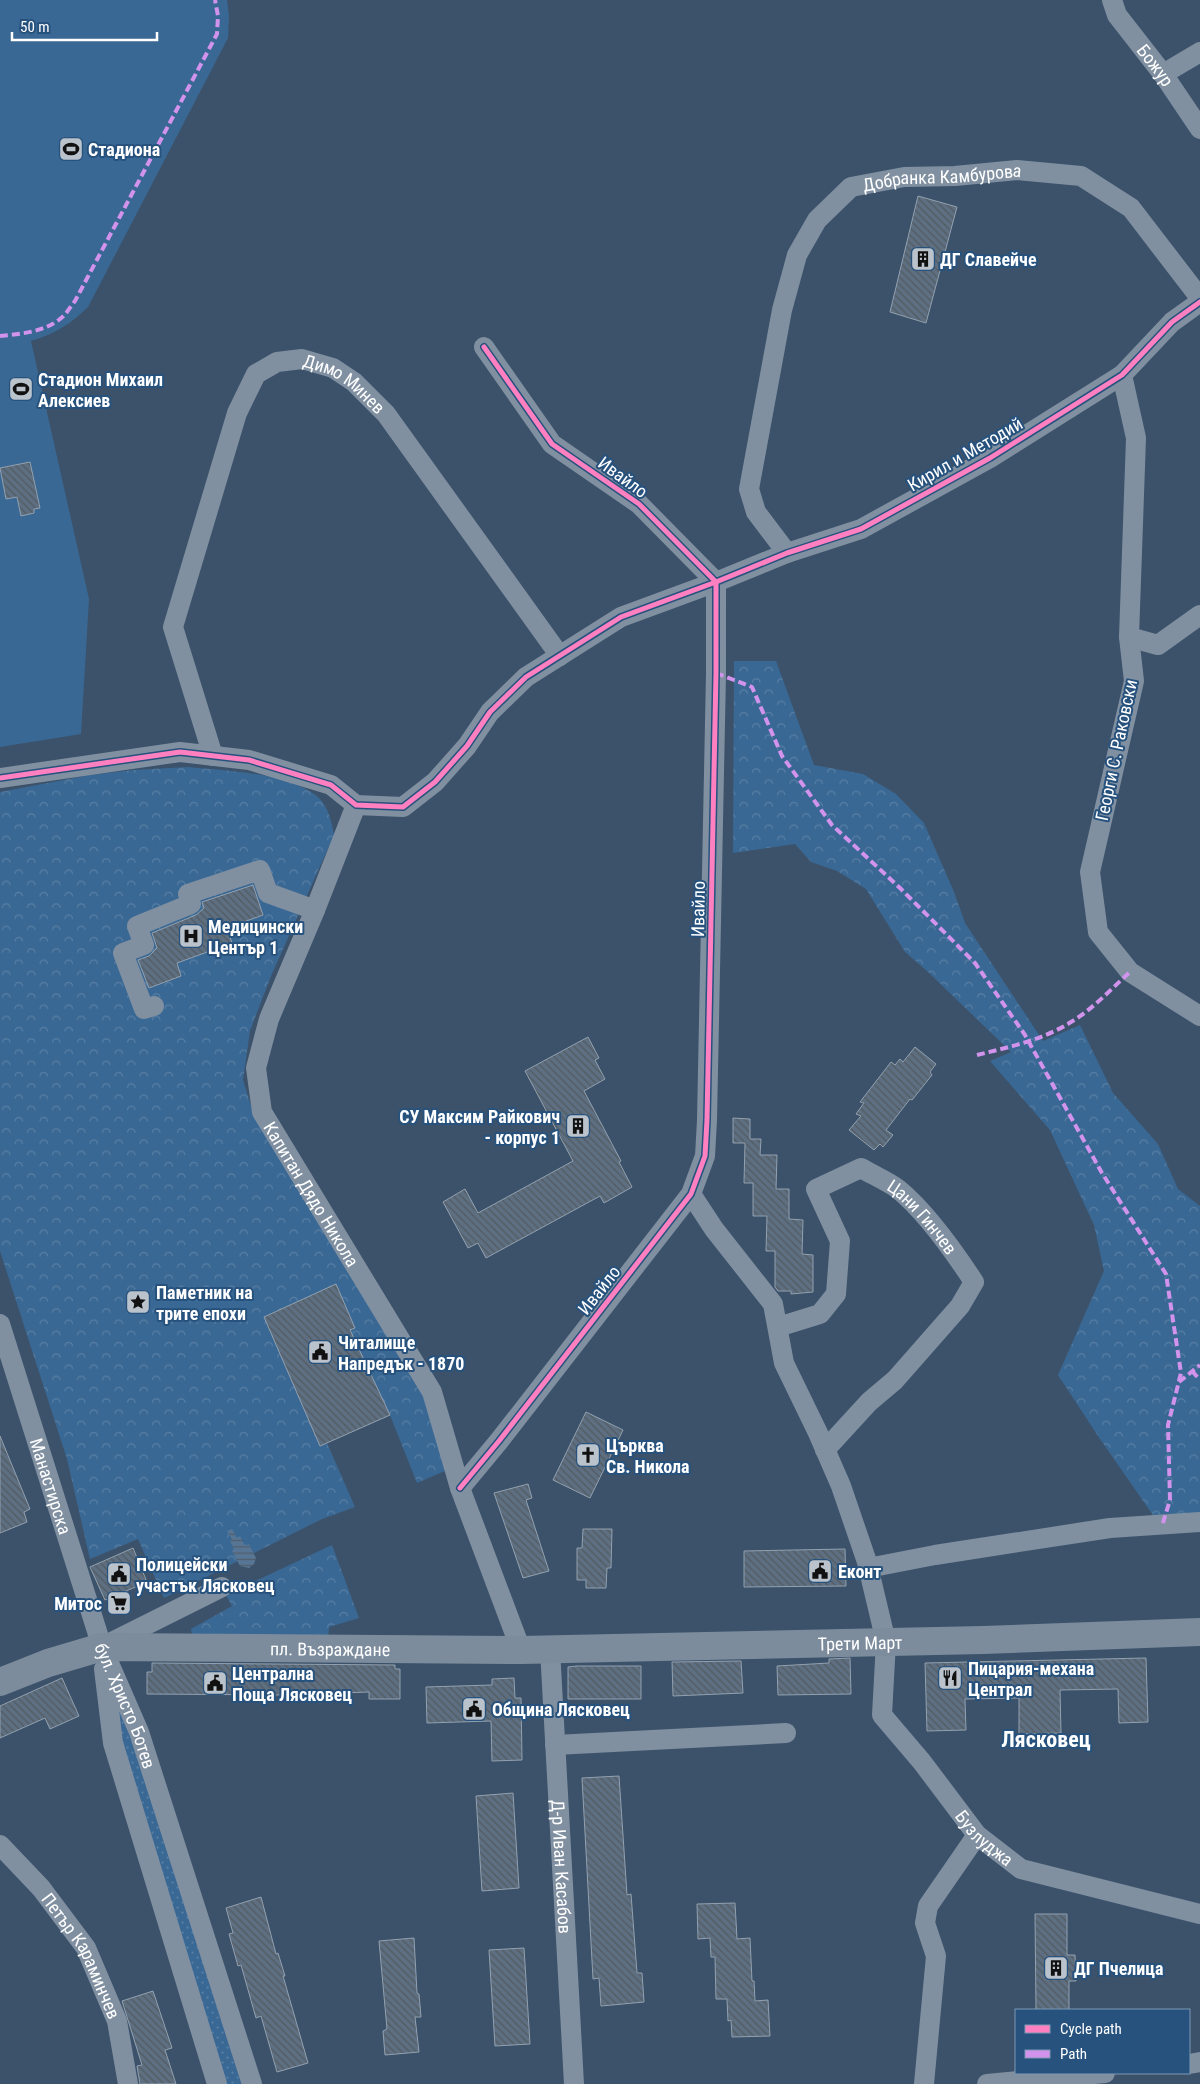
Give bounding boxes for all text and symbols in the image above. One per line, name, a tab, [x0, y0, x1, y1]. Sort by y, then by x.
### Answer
scale bar	[12, 10, 158, 42]
text: 50 m	[20, 18, 50, 36]
street label: Божур	[1133, 40, 1178, 90]
sports icon: Стадиона	[58, 136, 84, 162]
place label: Стадиона	[88, 139, 160, 160]
street label: Добранка Камбурова	[861, 159, 1022, 195]
building icon: ДГ Славейче	[910, 246, 936, 272]
place label: ДГ Славейче	[940, 249, 1037, 270]
street label: Димо Минев	[301, 350, 390, 418]
place label: Стадион Михаил Алексиев	[38, 369, 163, 411]
sports icon: Стадион Михаил Алексиев	[8, 376, 34, 402]
street label: Кирил и Методий	[904, 413, 1026, 495]
street label: Ивайло	[594, 452, 652, 502]
street label: Георги С. Раковски	[1091, 678, 1141, 822]
street label: Ивайло	[687, 881, 709, 937]
place label: Медицински Център 1	[208, 916, 303, 958]
hospital icon: Медицински Център 1	[178, 923, 204, 949]
place label: СУ Максим Райкович - корпус 1	[399, 1106, 560, 1148]
building icon: СУ Максим Райкович - корпус 1	[565, 1113, 591, 1139]
street label: Капитан Дядо Никола	[260, 1118, 364, 1270]
street label: Цани Гинчев	[884, 1175, 962, 1258]
street label: Ивайло	[573, 1261, 625, 1319]
place label: Паметник на трите епохи	[156, 1282, 253, 1324]
place icon: Паметник на трите епохи	[125, 1289, 151, 1315]
place label: Читалище Напредък - 1870	[338, 1332, 464, 1374]
public building icon: Читалище Напредък - 1870	[307, 1339, 333, 1365]
street label: Манастирска	[26, 1435, 76, 1537]
place label: Църква Св. Никола	[606, 1435, 690, 1477]
church icon: Църква Св. Никола	[575, 1442, 601, 1468]
place label: Полицейски участък Лясковец	[136, 1554, 275, 1596]
public building icon: Еконт	[807, 1558, 833, 1584]
public building icon: Полицейски участък Лясковец	[106, 1561, 132, 1587]
place label: Еконт	[838, 1561, 882, 1582]
supermarket icon: Митос	[106, 1590, 132, 1616]
place label: Митос	[54, 1593, 102, 1614]
street label: Трети Март	[817, 1631, 903, 1654]
street label: пл. Възраждане	[270, 1638, 390, 1660]
street label: бул. Христо Ботев	[91, 1639, 160, 1771]
place label: Пицария-механа Централ	[968, 1658, 1094, 1700]
place label: Централна Поща Лясковец	[232, 1663, 352, 1705]
restaurant icon: Пицария-механа Централ	[937, 1665, 963, 1691]
public building icon: Централна Поща Лясковец	[202, 1670, 228, 1696]
public building icon: Община Лясковец	[461, 1696, 487, 1722]
place label: Община Лясковец	[492, 1699, 630, 1720]
district label: Лясковец	[1001, 1727, 1091, 1752]
street label: Д-р Иван Касабов	[548, 1799, 576, 1934]
street label: Бузлуджа	[951, 1806, 1018, 1870]
street label: Петър Караминчев	[38, 1888, 125, 2022]
building icon: ДГ Пчелица	[1043, 1955, 1069, 1981]
place label: ДГ Пчелица	[1074, 1958, 1164, 1979]
legend	[1015, 2009, 1190, 2074]
text: Cycle path	[1060, 2020, 1122, 2038]
text: Path	[1060, 2045, 1087, 2063]

